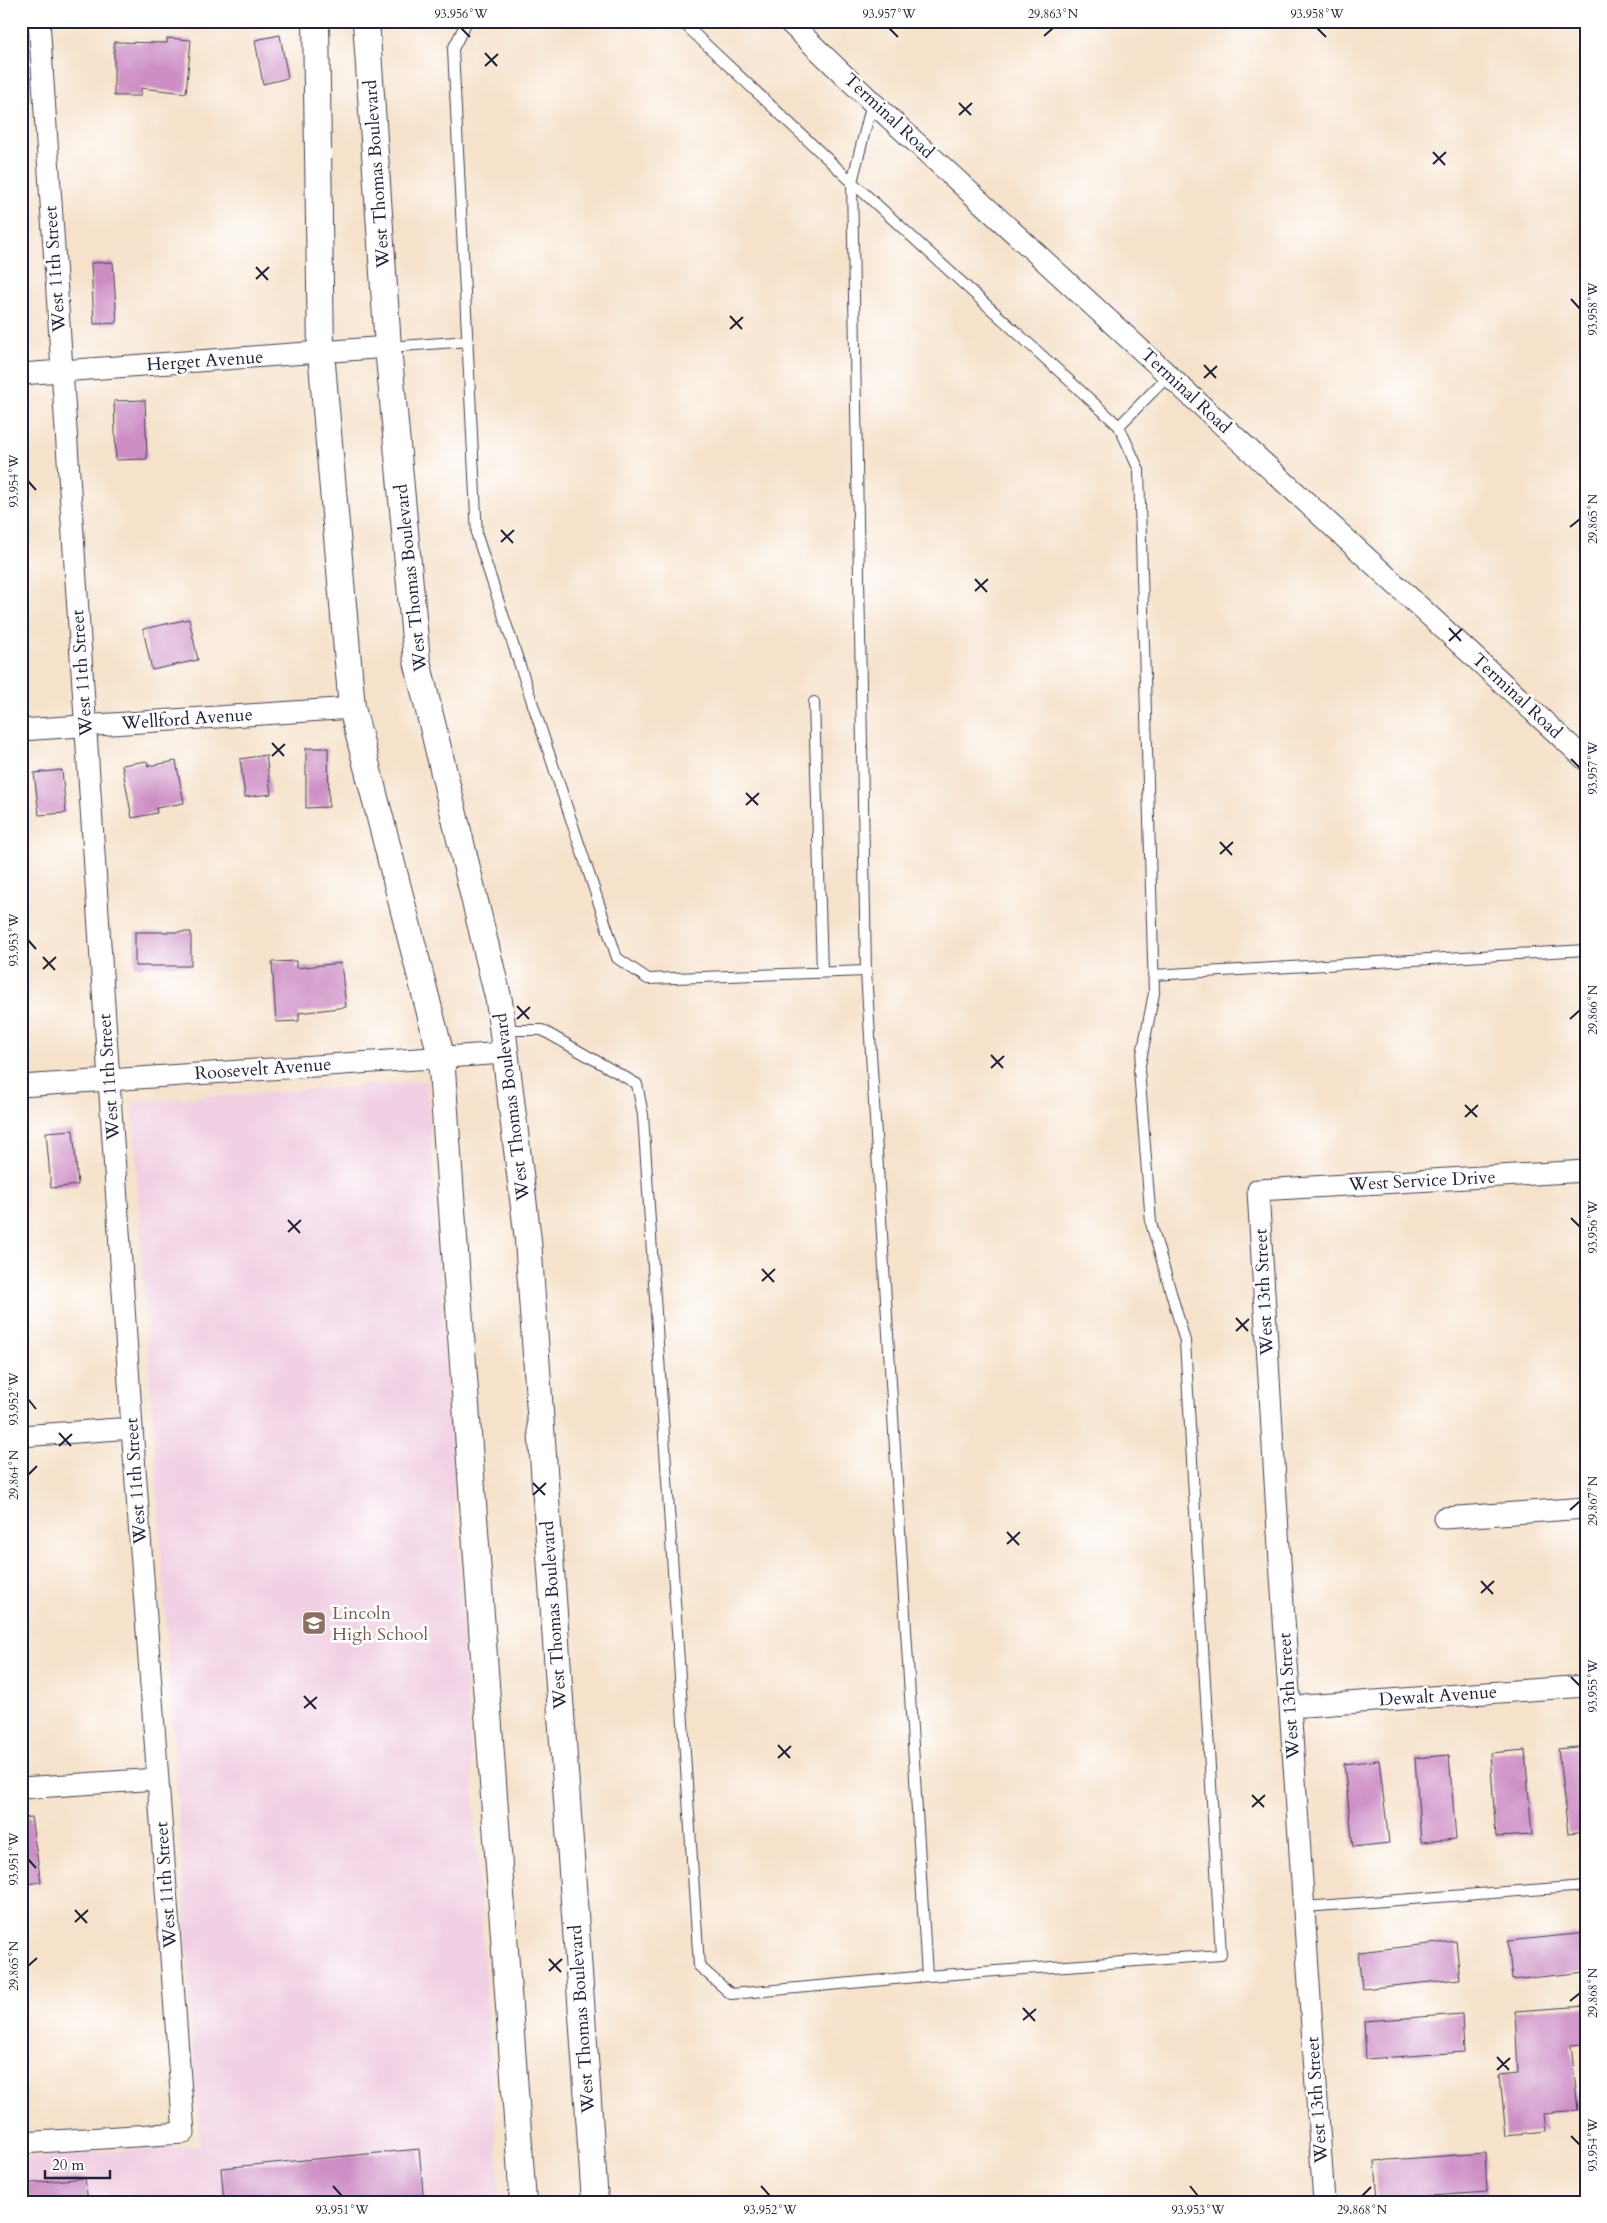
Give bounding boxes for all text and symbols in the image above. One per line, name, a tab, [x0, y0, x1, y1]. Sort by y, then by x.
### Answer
text: 93.956°W	[434, 6, 488, 22]
text: 93.957°W	[862, 6, 916, 22]
text: 29.863°N	[1028, 6, 1079, 22]
text: 93.958°W	[1290, 6, 1344, 22]
street label: Terminal Road	[838, 68, 940, 165]
street label: West Thomas Boulevard	[358, 78, 396, 270]
street label: West 11th Street	[38, 205, 72, 334]
text: 93.958°W	[1585, 282, 1601, 336]
street label: Terminal Road	[1135, 343, 1237, 440]
street label: Herget Avenue	[146, 344, 264, 378]
text: 93.954°W	[6, 454, 22, 508]
street label: West Thomas Boulevard	[389, 482, 433, 674]
text: 29.865°N	[1585, 493, 1601, 544]
street label: West 11th Street	[65, 609, 99, 738]
street label: Terminal Road	[1466, 648, 1568, 745]
street label: Wellford Avenue	[119, 702, 254, 736]
text: 93.957°W	[1585, 741, 1601, 795]
text: 93.953°W	[6, 913, 22, 967]
text: 29.866°N	[1585, 984, 1601, 1035]
street label: West Thomas Boulevard	[488, 1011, 536, 1203]
street label: West 11th Street	[92, 1013, 126, 1142]
street label: Roosevelt Avenue	[194, 1052, 332, 1086]
street label: West Service Drive	[1347, 1165, 1496, 1197]
text: 93.956°W	[1585, 1200, 1601, 1254]
street label: West 13th Street	[1248, 1228, 1280, 1357]
text: 93.952°W	[6, 1372, 22, 1426]
street label: West 11th Street	[119, 1417, 153, 1546]
text: 29.864°N	[6, 1449, 22, 1500]
text: 29.867°N	[1585, 1475, 1601, 1526]
street label: West Thomas Boulevard	[535, 1519, 573, 1711]
place label: Lincoln High School	[332, 1601, 428, 1647]
school or university icon: Lincoln High School	[301, 1610, 327, 1636]
street label: West 13th Street	[1272, 1632, 1306, 1761]
text: 93.955°W	[1585, 1659, 1601, 1713]
street label: Dewalt Avenue	[1378, 1679, 1498, 1713]
street label: West 11th Street	[149, 1821, 183, 1950]
text: 93.951°W	[6, 1832, 22, 1886]
street label: West Thomas Boulevard	[563, 1923, 601, 2115]
text: 29.865°N	[6, 1940, 22, 1991]
text: 29.868°N	[1585, 1967, 1601, 2018]
street label: West 13th Street	[1300, 2036, 1334, 2165]
text: 93.954°W	[1585, 2118, 1601, 2172]
scale bar	[45, 2148, 110, 2180]
text: 20 m	[52, 2155, 84, 2175]
text: 93.951°W	[315, 2202, 369, 2218]
text: 93.952°W	[743, 2202, 797, 2218]
text: 93.953°W	[1171, 2202, 1225, 2218]
text: 29.868°N	[1337, 2202, 1388, 2218]

